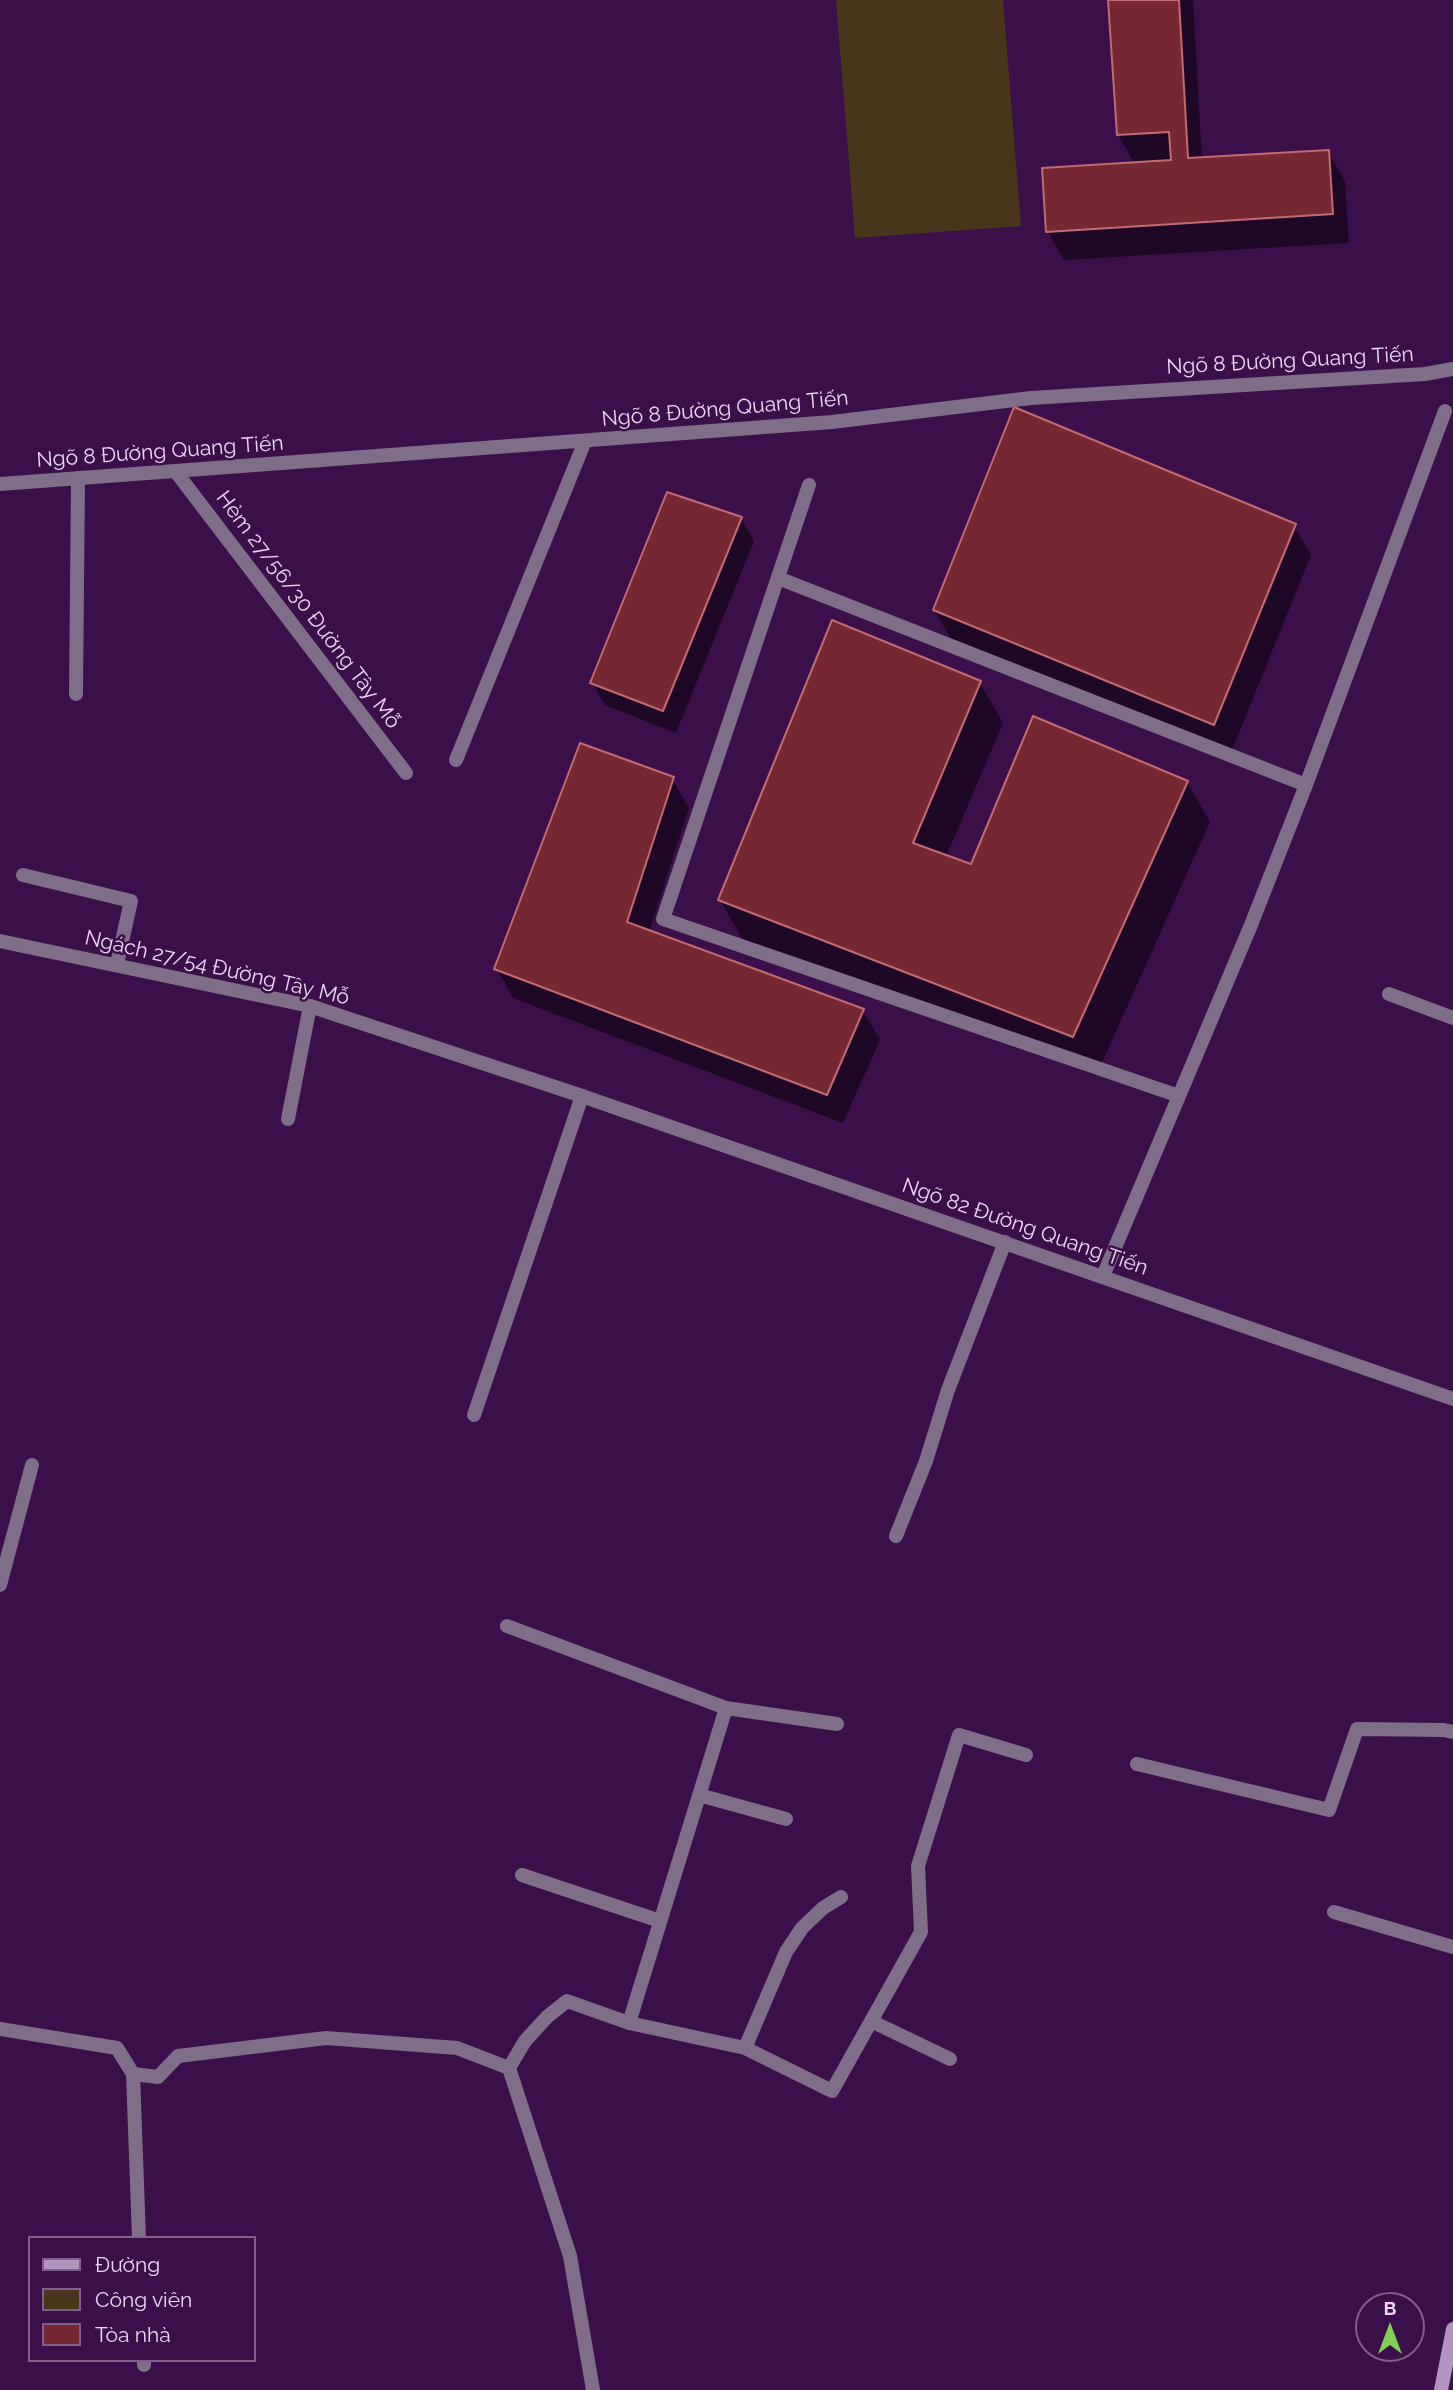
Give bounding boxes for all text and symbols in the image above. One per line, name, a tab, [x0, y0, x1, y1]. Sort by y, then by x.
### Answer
street label: Ngõ 8 Đường Quang Tiến	[1166, 342, 1414, 380]
street label: Ngõ 8 Đường Quang Tiến	[601, 386, 849, 432]
street label: Ngõ 8 Đường Quang Tiến	[36, 431, 284, 473]
street label: Hẻm 27/56/30 Đường Tây Mỗ	[210, 486, 406, 734]
street label: Ngách 27/54 Đường Tây Mỗ	[82, 925, 352, 1011]
street label: Ngõ 82 Đường Quang Tiến	[899, 1173, 1151, 1281]
legend	[28, 2236, 256, 2362]
text: Đường	[95, 2252, 160, 2277]
text: Công viên	[95, 2287, 192, 2312]
north arrow	[1355, 2292, 1425, 2362]
text: B	[1384, 2297, 1396, 2319]
text: Tòa nhà	[95, 2322, 171, 2347]

